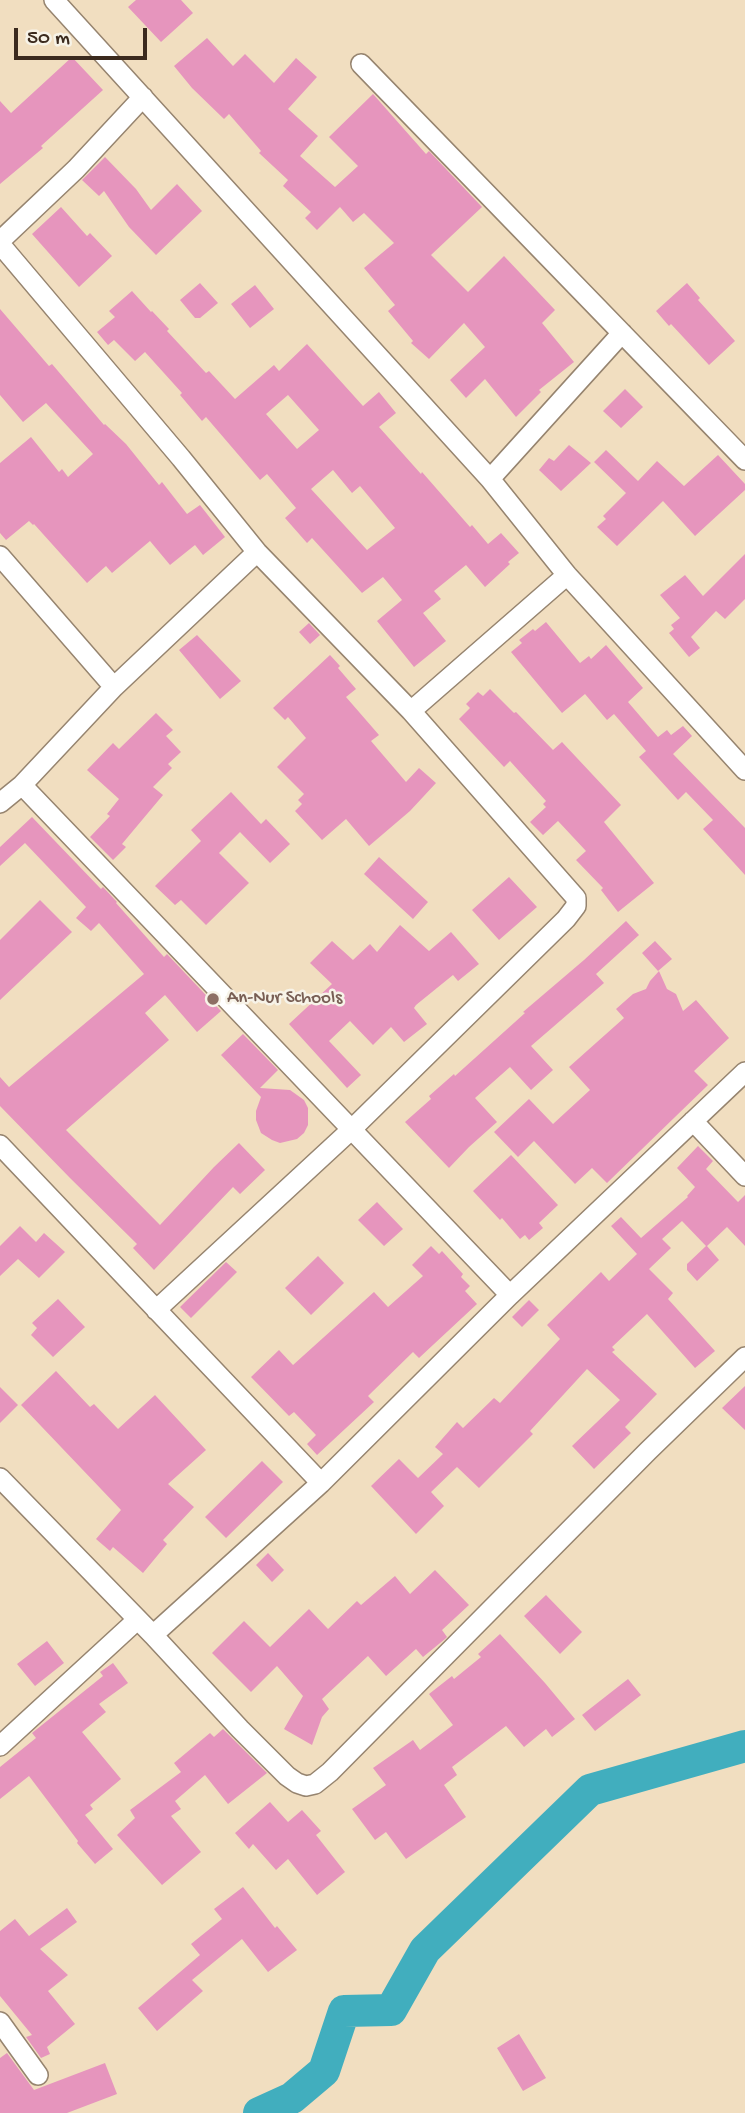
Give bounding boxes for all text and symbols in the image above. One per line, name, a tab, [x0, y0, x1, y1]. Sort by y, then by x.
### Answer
scale bar	[18, 14, 150, 58]
text: 50 m	[27, 27, 70, 52]
place label: An-Nur Schools	[227, 988, 342, 1010]
marker: An-Nur Schools	[205, 991, 221, 1007]

